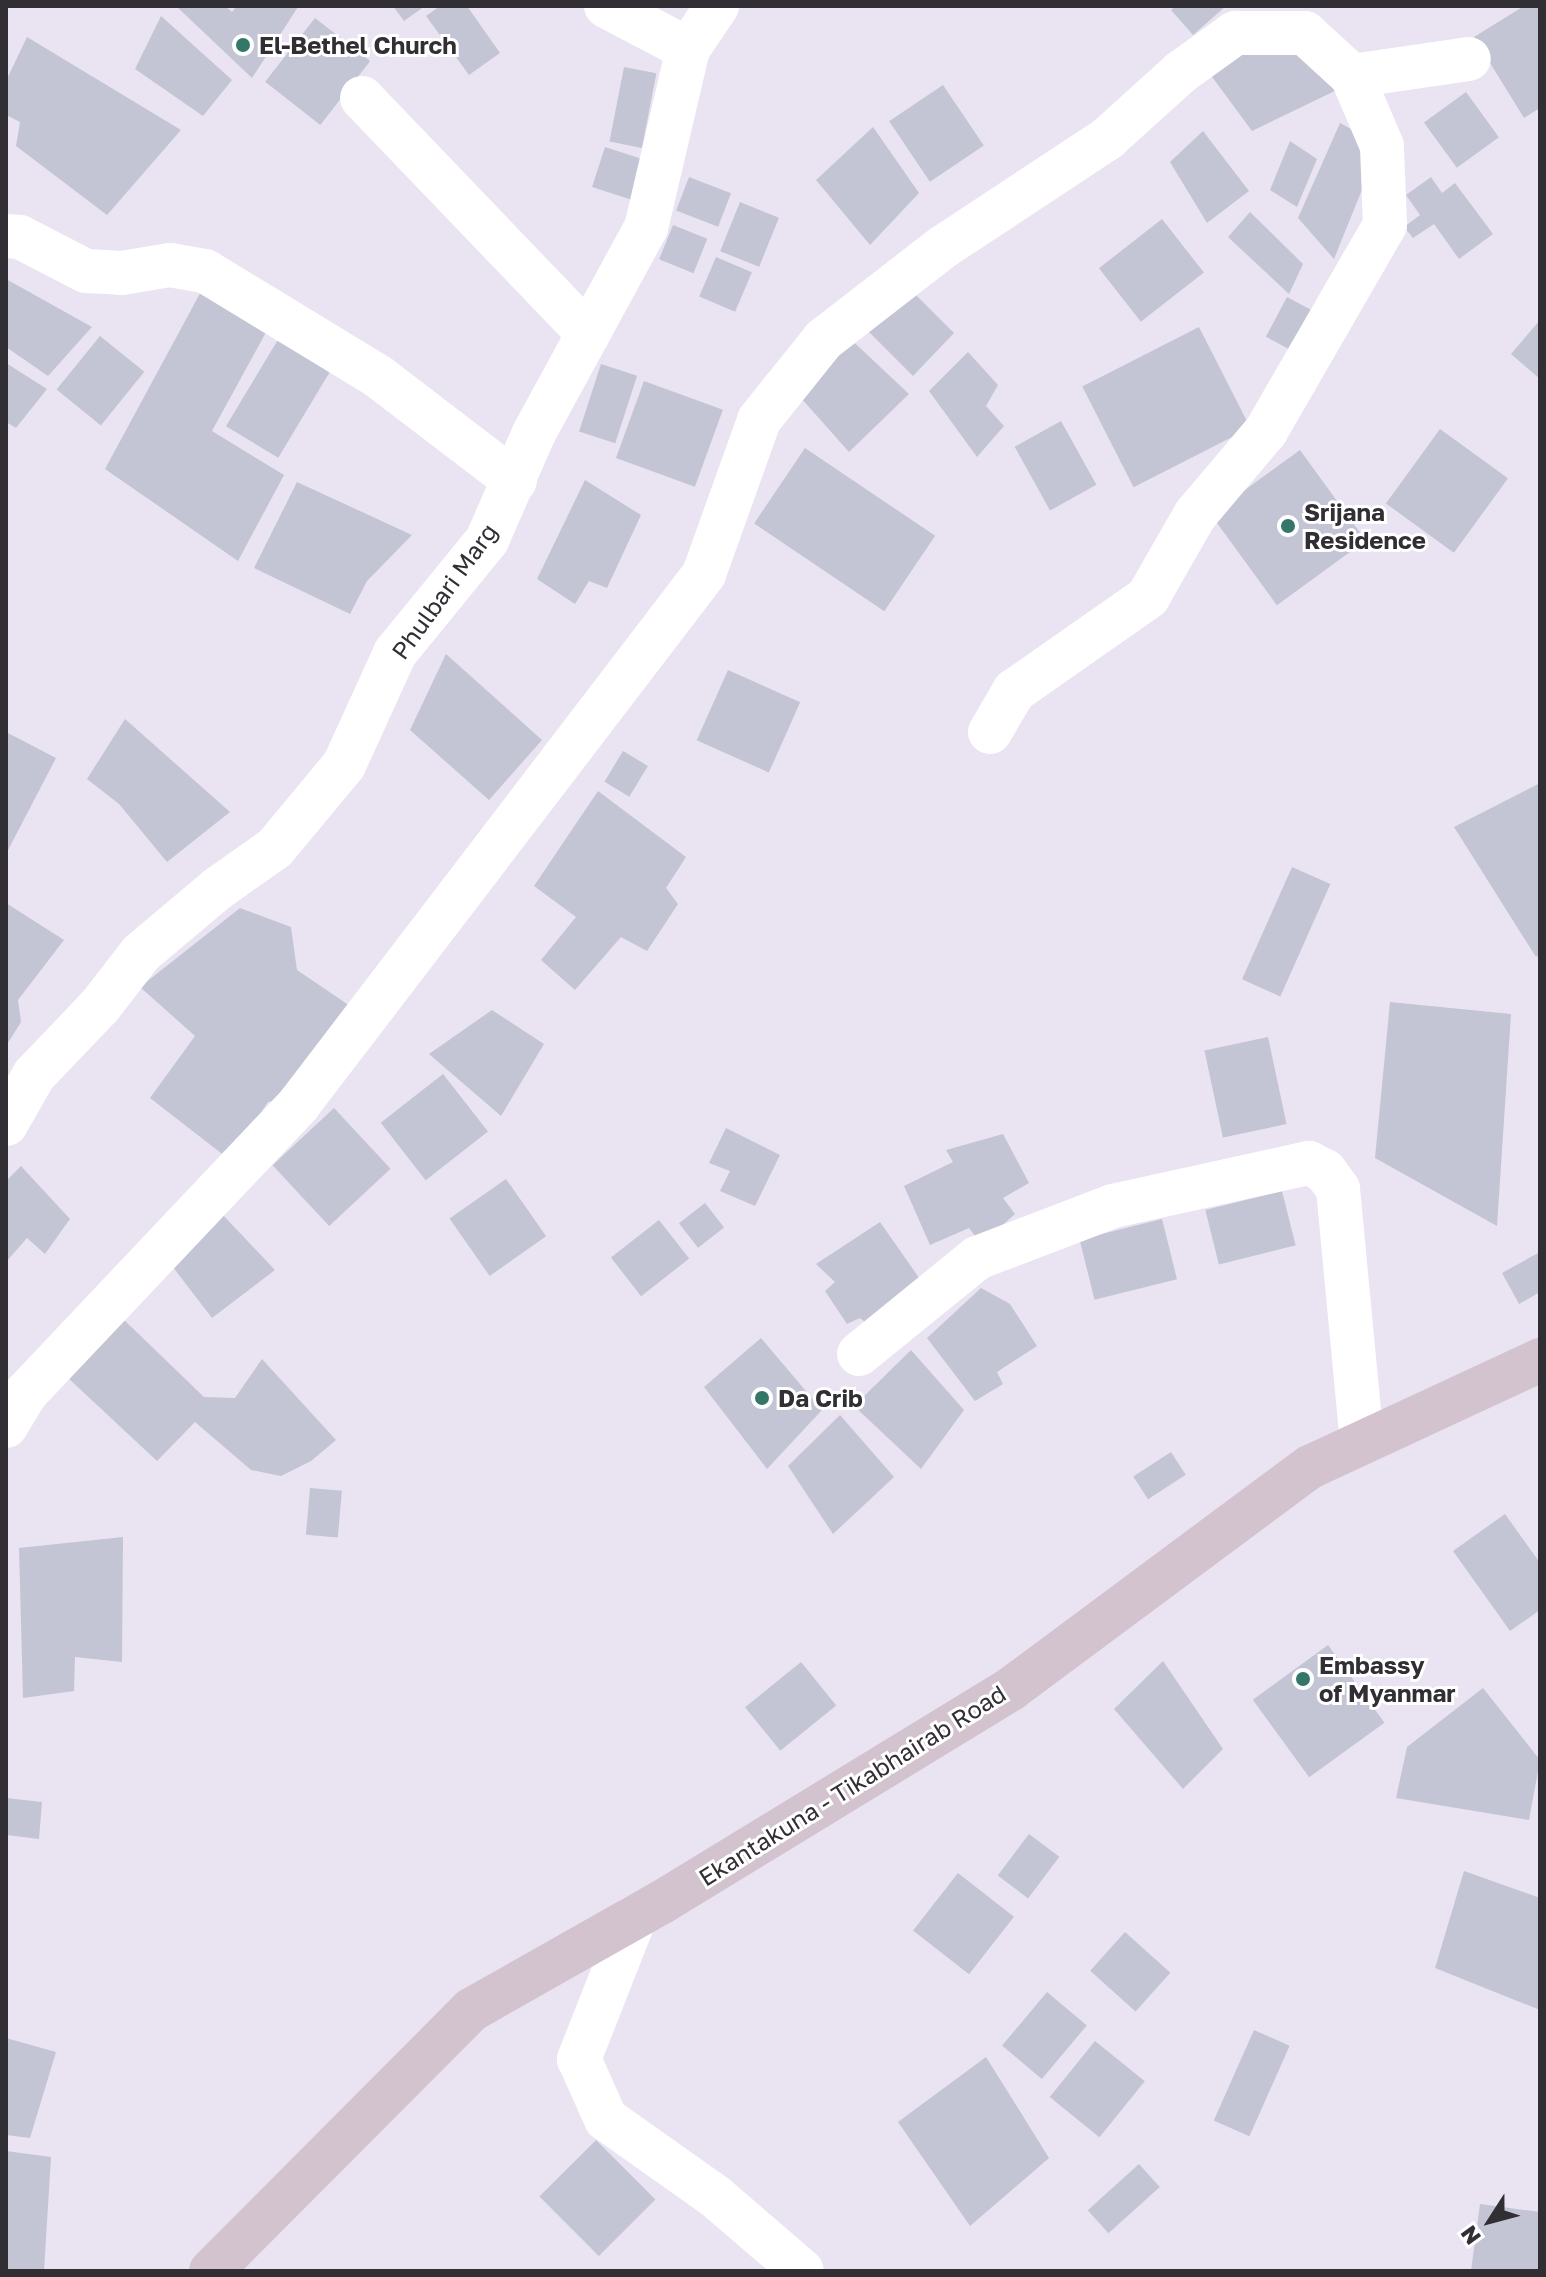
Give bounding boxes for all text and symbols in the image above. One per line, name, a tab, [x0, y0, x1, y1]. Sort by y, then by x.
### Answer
place label: El-Bethel Church	[259, 31, 457, 59]
marker: El-Bethel Church	[234, 36, 252, 54]
place label: Srijana Residence	[1304, 498, 1426, 554]
street label: Phulbari Marg	[385, 517, 503, 665]
marker: Srijana Residence	[1279, 517, 1297, 535]
place label: Da Crib	[778, 1384, 863, 1412]
marker: Da Crib	[753, 1389, 771, 1407]
place label: Embassy of Myanmar	[1319, 1651, 1456, 1707]
marker: Embassy of Myanmar	[1294, 1670, 1312, 1688]
street label: Ekantakuna - Tikabhairab Road	[693, 1678, 1011, 1892]
north arrow	[1450, 2181, 1530, 2261]
text: N	[1454, 2221, 1486, 2250]

